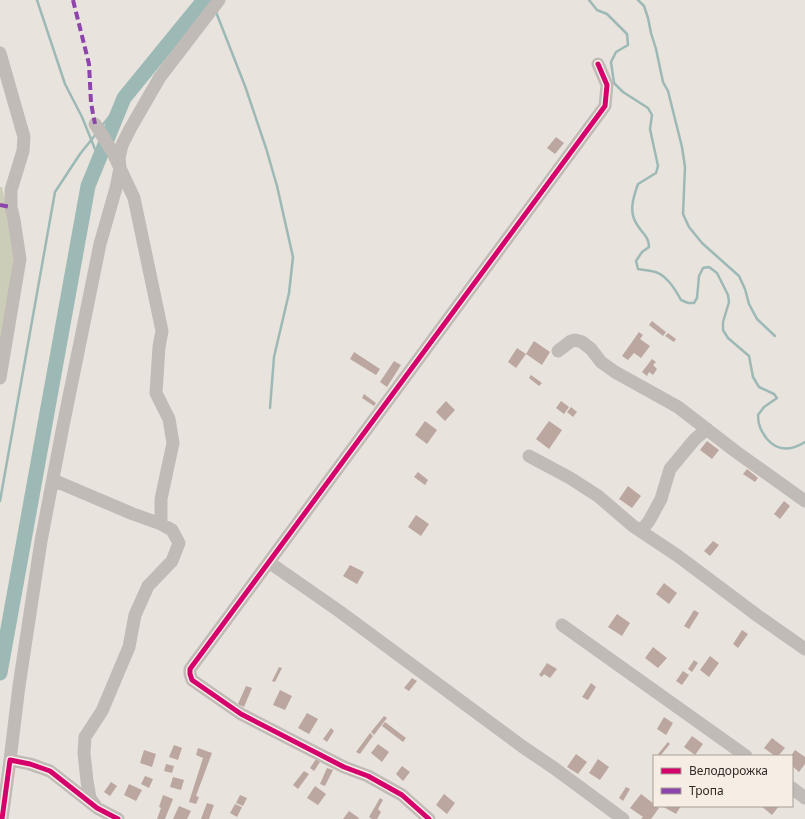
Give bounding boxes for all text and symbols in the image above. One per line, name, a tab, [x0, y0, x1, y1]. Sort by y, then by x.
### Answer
legend	[653, 755, 793, 807]
text: Велодорожка	[689, 762, 768, 779]
text: Тропа	[689, 782, 724, 799]

